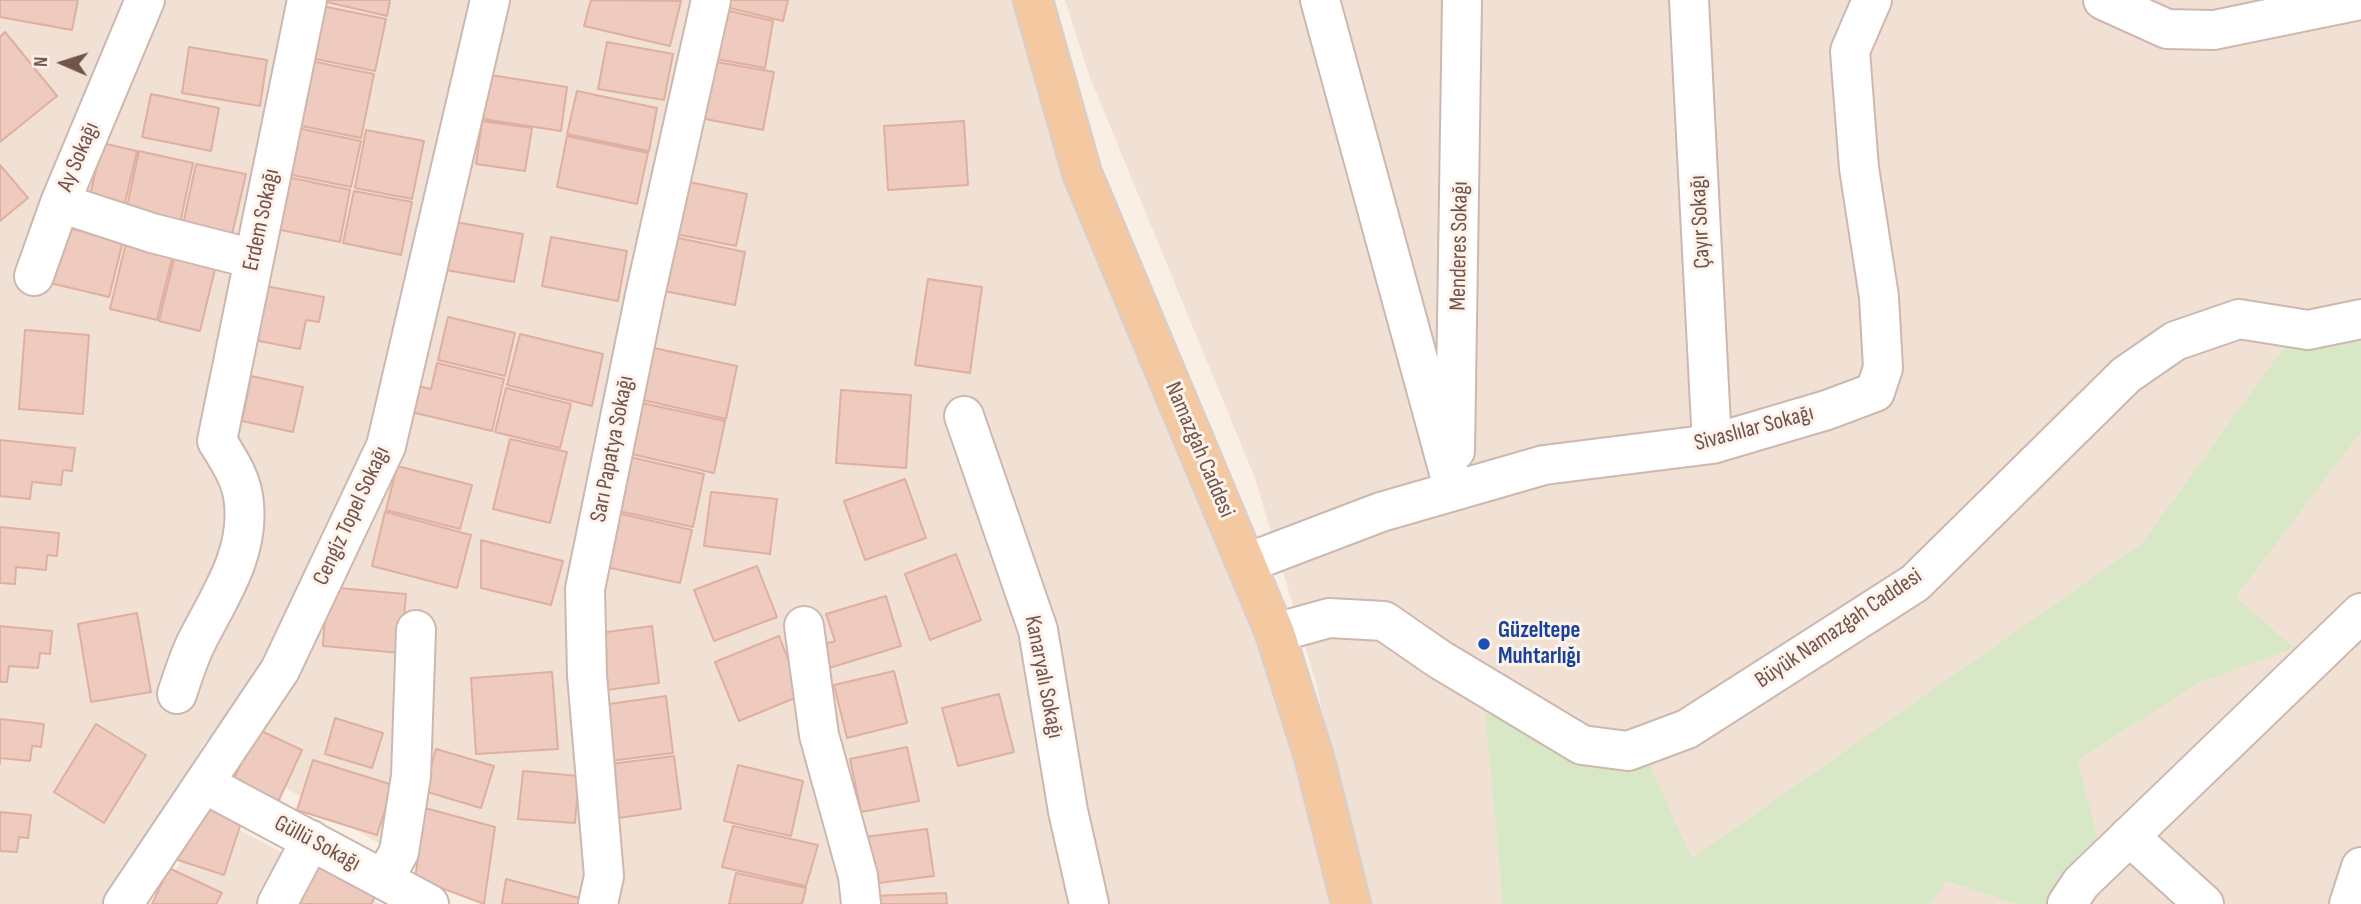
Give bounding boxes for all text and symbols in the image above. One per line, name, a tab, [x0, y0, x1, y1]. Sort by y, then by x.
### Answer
north arrow	[28, 28, 98, 98]
text: N	[30, 56, 53, 68]
street label: Ay Sokağı	[52, 118, 106, 196]
street label: Erdem Sokağı	[238, 167, 286, 273]
street label: Çayır Sokağı	[1685, 175, 1717, 269]
street label: Menderes Sokağı	[1445, 181, 1475, 311]
street label: Sarı Papatya Sokağı	[585, 374, 641, 524]
street label: Namazgah Caddesi	[1158, 378, 1240, 522]
street label: Sivaslılar Sokağı	[1691, 400, 1817, 458]
street label: Cengiz Topel Sokağı	[308, 442, 396, 590]
street label: Büyük Namazgah Caddesi	[1750, 563, 1928, 695]
street label: Kanaryalı Sokağı	[1018, 613, 1068, 741]
place label: Güzeltepe Muhtarlığı	[1498, 617, 1581, 671]
marker: Güzeltepe Muhtarlığı	[1476, 636, 1492, 652]
street label: Güllü Sokağı	[269, 810, 365, 878]

